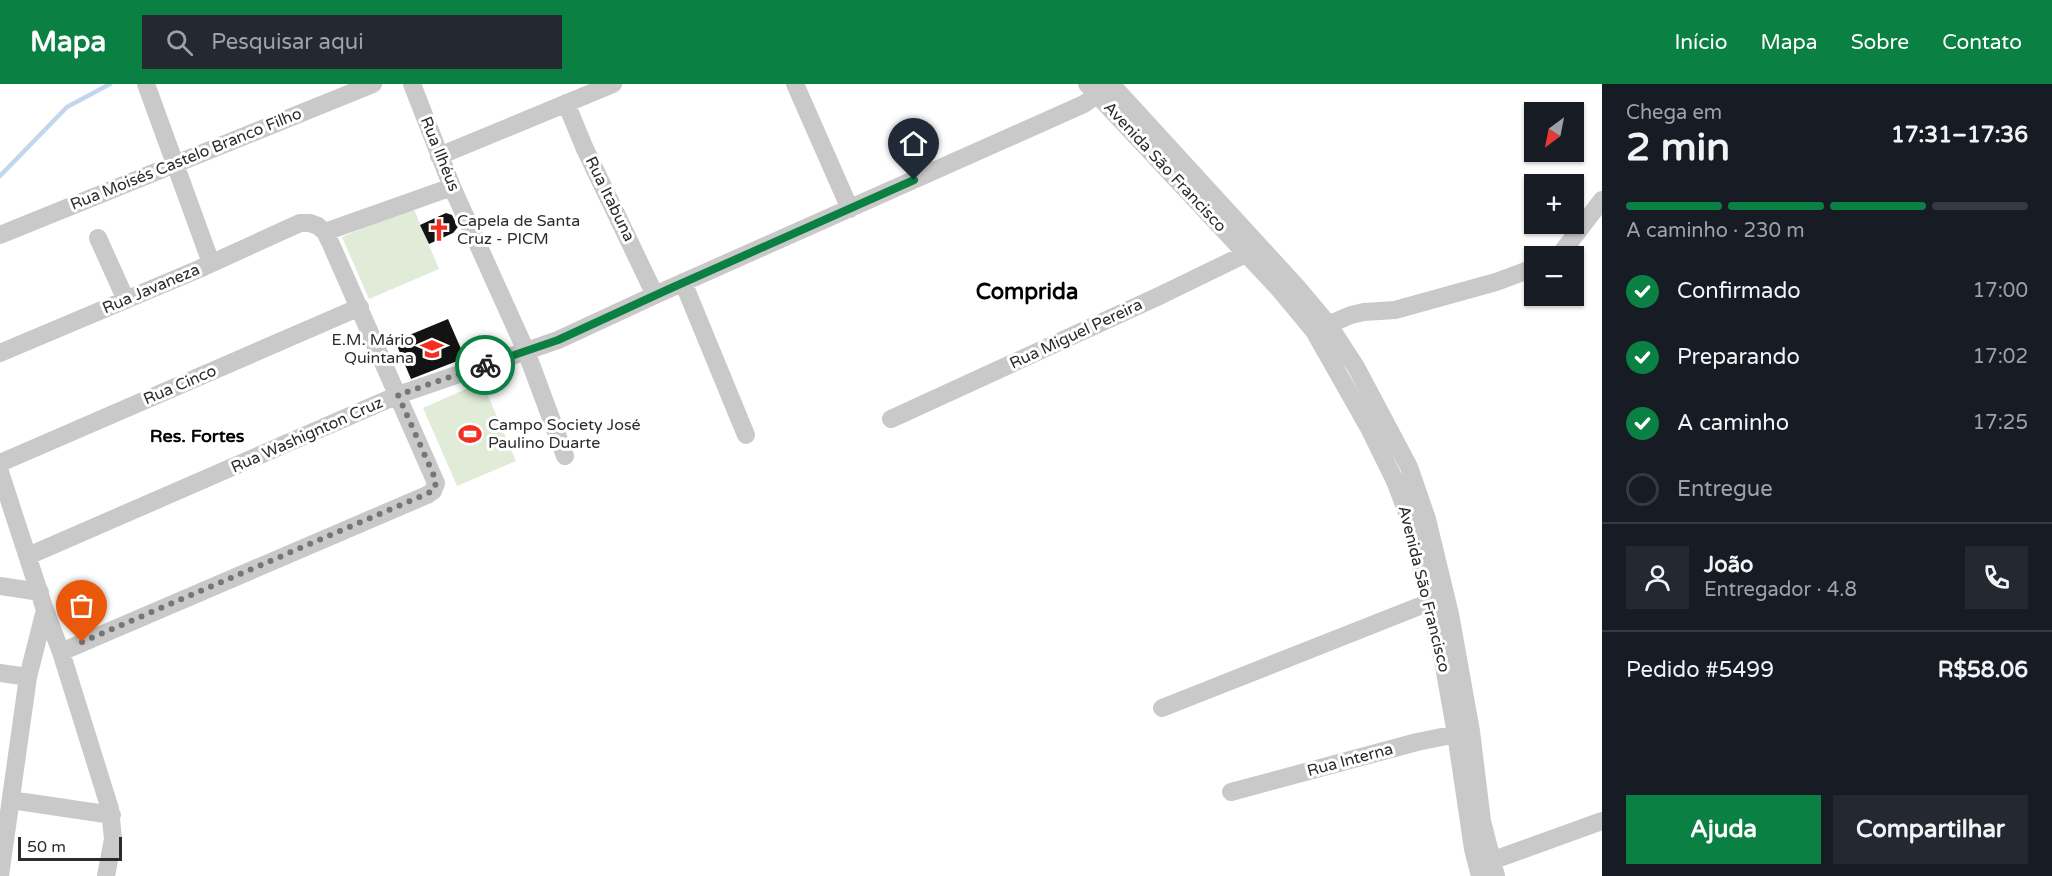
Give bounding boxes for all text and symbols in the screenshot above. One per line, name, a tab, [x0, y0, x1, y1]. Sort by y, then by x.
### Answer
search box	[142, 15, 562, 69]
text: Mapa	[30, 25, 106, 59]
icon: search	[163, 26, 196, 59]
text: Pesquisar aqui	[211, 29, 364, 55]
text: Início	[1675, 30, 1727, 55]
text: Mapa	[1760, 30, 1818, 55]
text: Sobre	[1851, 30, 1909, 55]
text: Contato	[1942, 30, 2022, 55]
street label: Avenida São Francisco	[1099, 98, 1231, 236]
text: Chega em	[1626, 101, 1722, 125]
north arrow	[1524, 102, 1584, 162]
map controls	[1524, 102, 1584, 306]
street label: Rua Moisés Castelo Branco Filho	[67, 103, 305, 215]
street label: Rua Ilhéus	[416, 114, 464, 194]
pin	[888, 118, 939, 180]
text: 17:31–17:36	[1891, 122, 2028, 148]
text: 2 min	[1626, 124, 1730, 171]
icon: home	[897, 127, 930, 160]
street label: Rua Itabuna	[581, 153, 639, 245]
button: +	[1524, 174, 1584, 234]
place label: Capela de Santa Cruz - PICM	[457, 211, 580, 249]
church icon: Capela de Santa Cruz - PICM	[426, 217, 452, 243]
text: A caminho · 230 m	[1626, 219, 1805, 243]
button: −	[1524, 246, 1584, 306]
street label: Rua Javaneza	[99, 260, 203, 318]
icon: check	[1626, 275, 1659, 308]
text: Confirmado	[1677, 278, 1801, 304]
district label: Comprida	[976, 279, 1078, 305]
text: 17:00	[1973, 279, 2028, 303]
street label: Rua Miguel Pereira	[1006, 294, 1146, 374]
place label: E.M. Mário Quintana	[332, 330, 414, 368]
courier	[455, 335, 515, 395]
school or university icon: E.M. Mário Quintana	[419, 336, 445, 362]
icon: check	[1626, 341, 1659, 374]
text: Preparando	[1677, 344, 1800, 370]
text: 17:02	[1973, 345, 2028, 369]
icon: bike	[469, 349, 502, 382]
street label: Rua Cinco	[140, 361, 220, 409]
street label: Rua Washignton Cruz	[228, 392, 386, 478]
icon: check	[1626, 407, 1659, 440]
text: A caminho	[1677, 410, 1789, 436]
text: 17:25	[1973, 411, 2028, 435]
place label: Campo Society José Paulino Duarte	[488, 415, 641, 453]
sports icon: Campo Society José Paulino Duarte	[457, 421, 483, 447]
district label: Res. Fortes	[150, 425, 245, 447]
text: Entregue	[1677, 476, 1773, 502]
street label: Avenida São Francisco	[1394, 504, 1454, 674]
button: person	[1626, 546, 1689, 609]
button: phone	[1965, 546, 2028, 609]
text: João	[1704, 552, 1753, 578]
text: Entregador · 4.8	[1704, 578, 1857, 602]
pin	[56, 580, 107, 642]
icon: bag	[65, 589, 98, 622]
text: Pedido #5499	[1626, 657, 1774, 683]
text: R$58.06	[1938, 657, 2028, 683]
street label: Rua Interna	[1305, 739, 1395, 781]
button: Ajuda	[1626, 795, 1821, 864]
button: Compartilhar	[1833, 795, 2028, 864]
scale bar	[18, 834, 122, 862]
text: 50 m	[27, 837, 66, 857]

